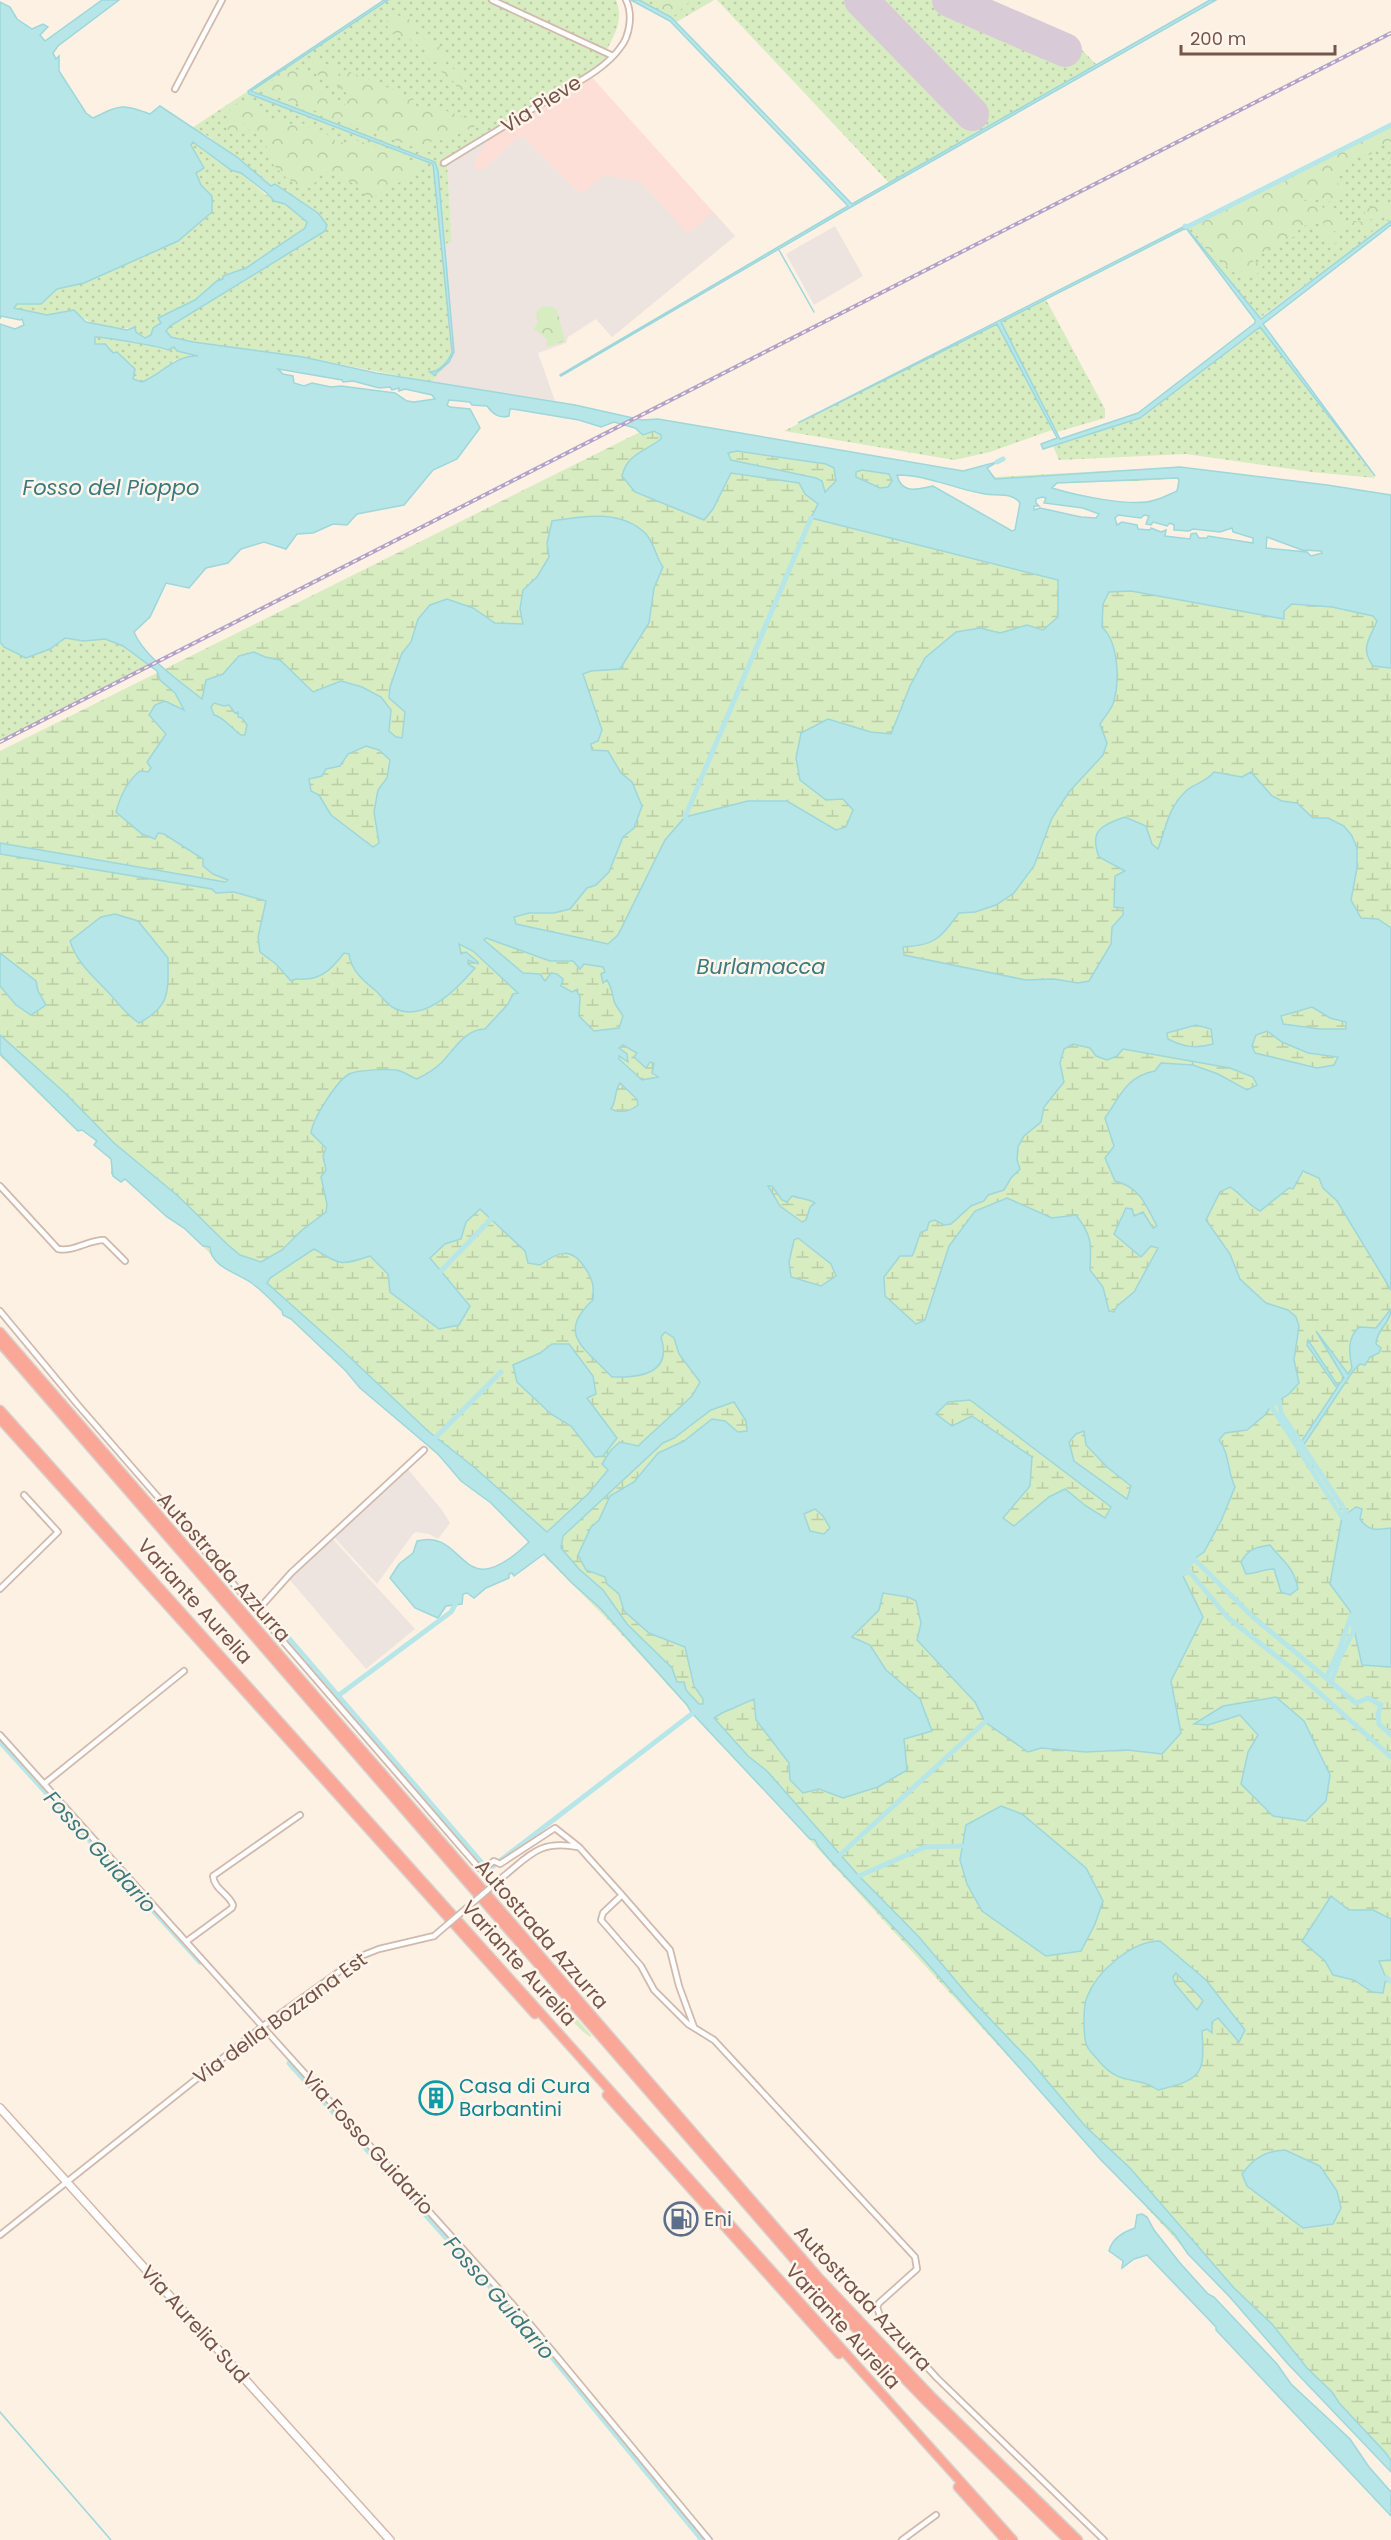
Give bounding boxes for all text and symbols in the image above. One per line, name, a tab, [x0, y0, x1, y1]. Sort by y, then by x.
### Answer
scale bar	[1181, 18, 1336, 56]
text: 200 m	[1190, 26, 1246, 51]
street label: Via Pieve	[495, 68, 587, 140]
water label: Fosso del Pioppo	[23, 473, 199, 502]
water label: Burlamacca	[696, 952, 826, 981]
street label: Autostrada Azzurra	[151, 1486, 297, 1648]
street label: Variante Aurelia	[131, 1532, 259, 1670]
water label: Fosso Guidario	[38, 1784, 163, 1919]
street label: Autostrada Azzurra	[469, 1853, 615, 2015]
street label: Variante Aurelia	[455, 1894, 583, 2032]
street label: Via della Bozzana Est	[187, 1945, 373, 2091]
street label: Via Fosso Guidario	[296, 2065, 440, 2221]
place label: Casa di Cura Barbantini	[459, 2072, 590, 2123]
building icon: Casa di Cura Barbantini	[418, 2080, 454, 2116]
fuel station icon: Eni	[663, 2201, 699, 2237]
place label: Eni	[704, 2205, 732, 2233]
street label: Autostrada Azzurra	[788, 2219, 938, 2377]
water label: Fosso Guidario	[437, 2230, 561, 2366]
street label: Variante Aurelia	[779, 2257, 907, 2395]
street label: Via Aurelia Sud	[134, 2259, 256, 2389]

